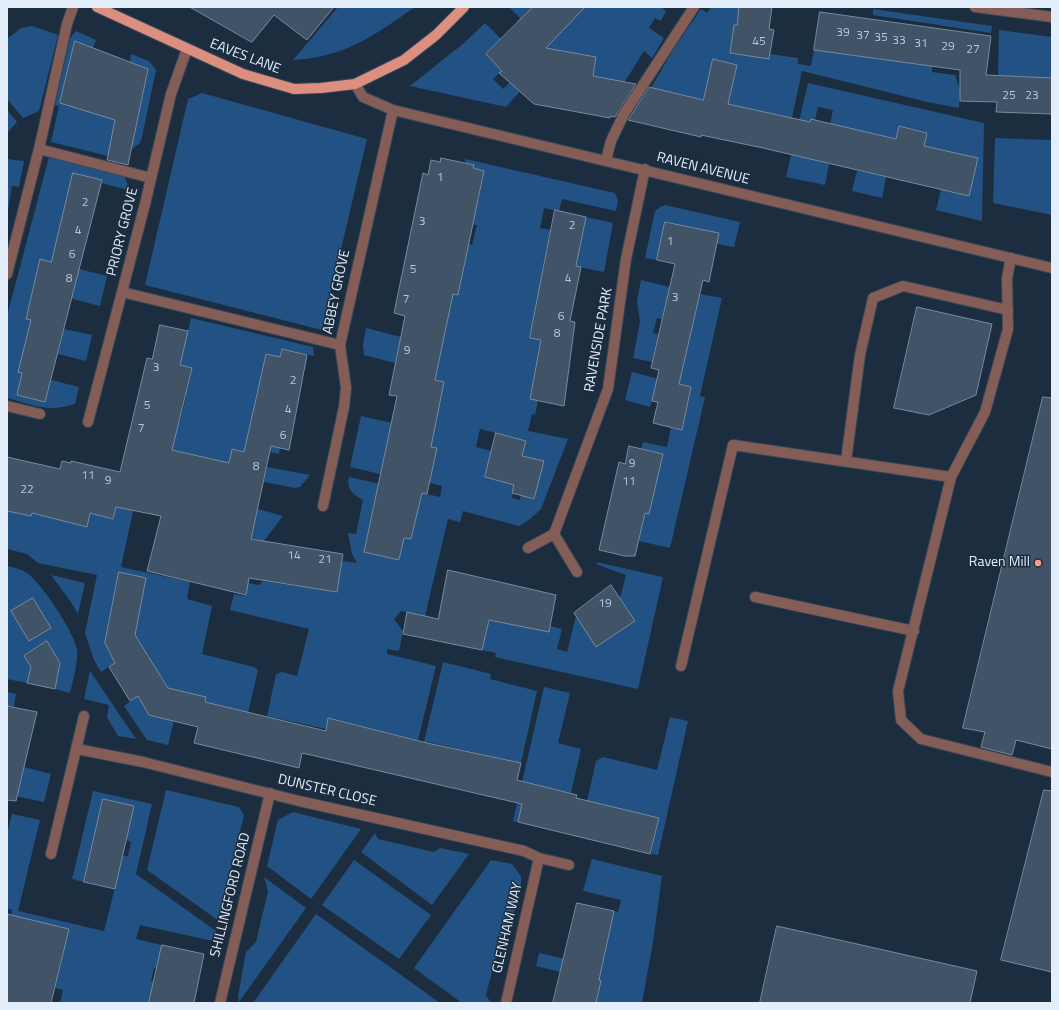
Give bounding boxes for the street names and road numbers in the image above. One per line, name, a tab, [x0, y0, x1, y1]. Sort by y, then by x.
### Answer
street label: EAVES LANE	[207, 36, 283, 78]
street label: RAVEN AVENUE	[655, 149, 751, 189]
street label: PRIORY GROVE	[104, 186, 142, 278]
street label: ABBEY GROVE	[320, 248, 354, 336]
street label: RAVENSIDE PARK	[582, 287, 616, 393]
street label: DUNSTER CLOSE	[276, 772, 378, 810]
street label: SHILLINGFORD ROAD	[207, 831, 255, 959]
street label: GLENHAM WAY	[489, 881, 527, 975]

